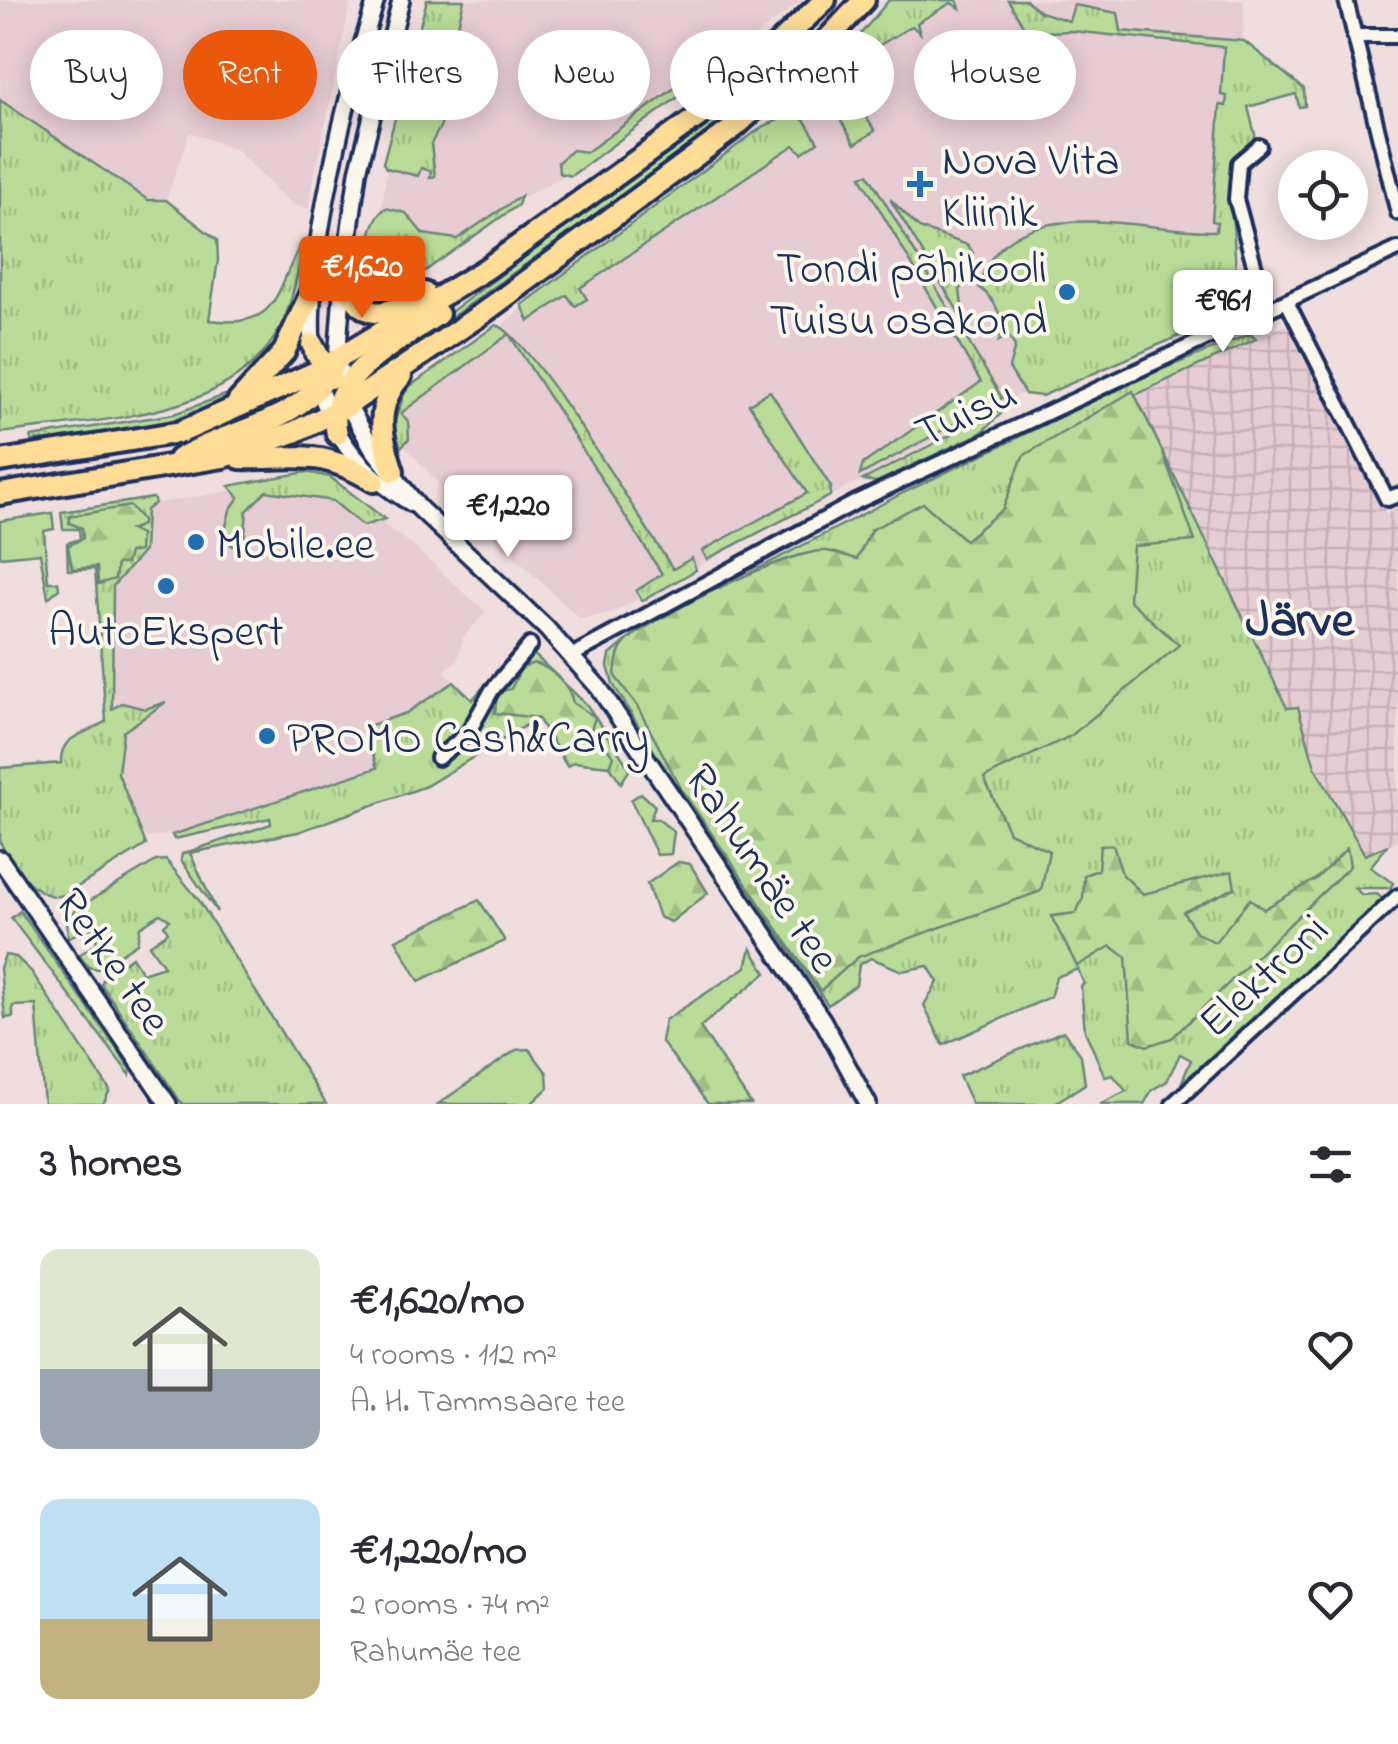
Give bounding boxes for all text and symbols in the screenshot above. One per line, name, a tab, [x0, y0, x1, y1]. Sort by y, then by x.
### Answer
chip: Buy	[30, 30, 163, 120]
chip: Rent	[183, 30, 317, 120]
chip: Filters	[337, 30, 498, 120]
chip: New	[518, 30, 650, 120]
chip: Apartment	[670, 30, 894, 120]
chip: House	[914, 30, 1076, 120]
place label: Nova Vita Kliinik	[942, 130, 1120, 248]
map controls	[1278, 150, 1368, 240]
button: locate	[1278, 150, 1368, 240]
marker: Nova Vita Kliinik	[907, 171, 933, 197]
pin: €1,620	[281, 236, 443, 321]
place label: Tondi põhikooli Tuisu osakond	[769, 238, 1047, 356]
text: €1,620	[321, 245, 403, 292]
pin: €961	[1164, 270, 1282, 355]
text: €961	[1195, 279, 1251, 326]
marker: Tondi põhikooli Tuisu osakond	[1056, 281, 1078, 303]
street label: Tuisu	[905, 363, 1029, 468]
pin: €1,220	[427, 475, 589, 560]
text: €1,220	[466, 484, 550, 531]
place label: Mobile.ee	[216, 514, 375, 580]
marker: Mobile.ee	[185, 531, 207, 553]
marker: AutoEkspert	[155, 575, 177, 597]
district label: Järve	[1246, 586, 1356, 659]
place label: AutoEkspert	[48, 601, 284, 667]
place label: PROMO Cash&Carry	[287, 708, 649, 774]
marker: PROMO Cash&Carry	[256, 725, 278, 747]
street label: Rahumäe tee	[665, 752, 855, 989]
street label: Retke tee	[36, 876, 186, 1051]
street label: Elektroni	[1185, 900, 1345, 1055]
text: 3 homes	[40, 1134, 182, 1195]
icon: filters	[1303, 1137, 1358, 1192]
text: €1,620/mo	[350, 1272, 525, 1333]
icon: home	[120, 1289, 240, 1409]
icon: heart	[1303, 1322, 1358, 1377]
text: 4 rooms · 112 m²	[350, 1333, 557, 1380]
text: A. H. Tammsaare tee	[350, 1380, 625, 1427]
text: €1,220/mo	[350, 1522, 527, 1583]
icon: home	[120, 1539, 240, 1659]
icon: heart	[1303, 1572, 1358, 1627]
text: 2 rooms · 74 m²	[350, 1583, 550, 1630]
text: Rahumäe tee	[350, 1630, 521, 1677]

